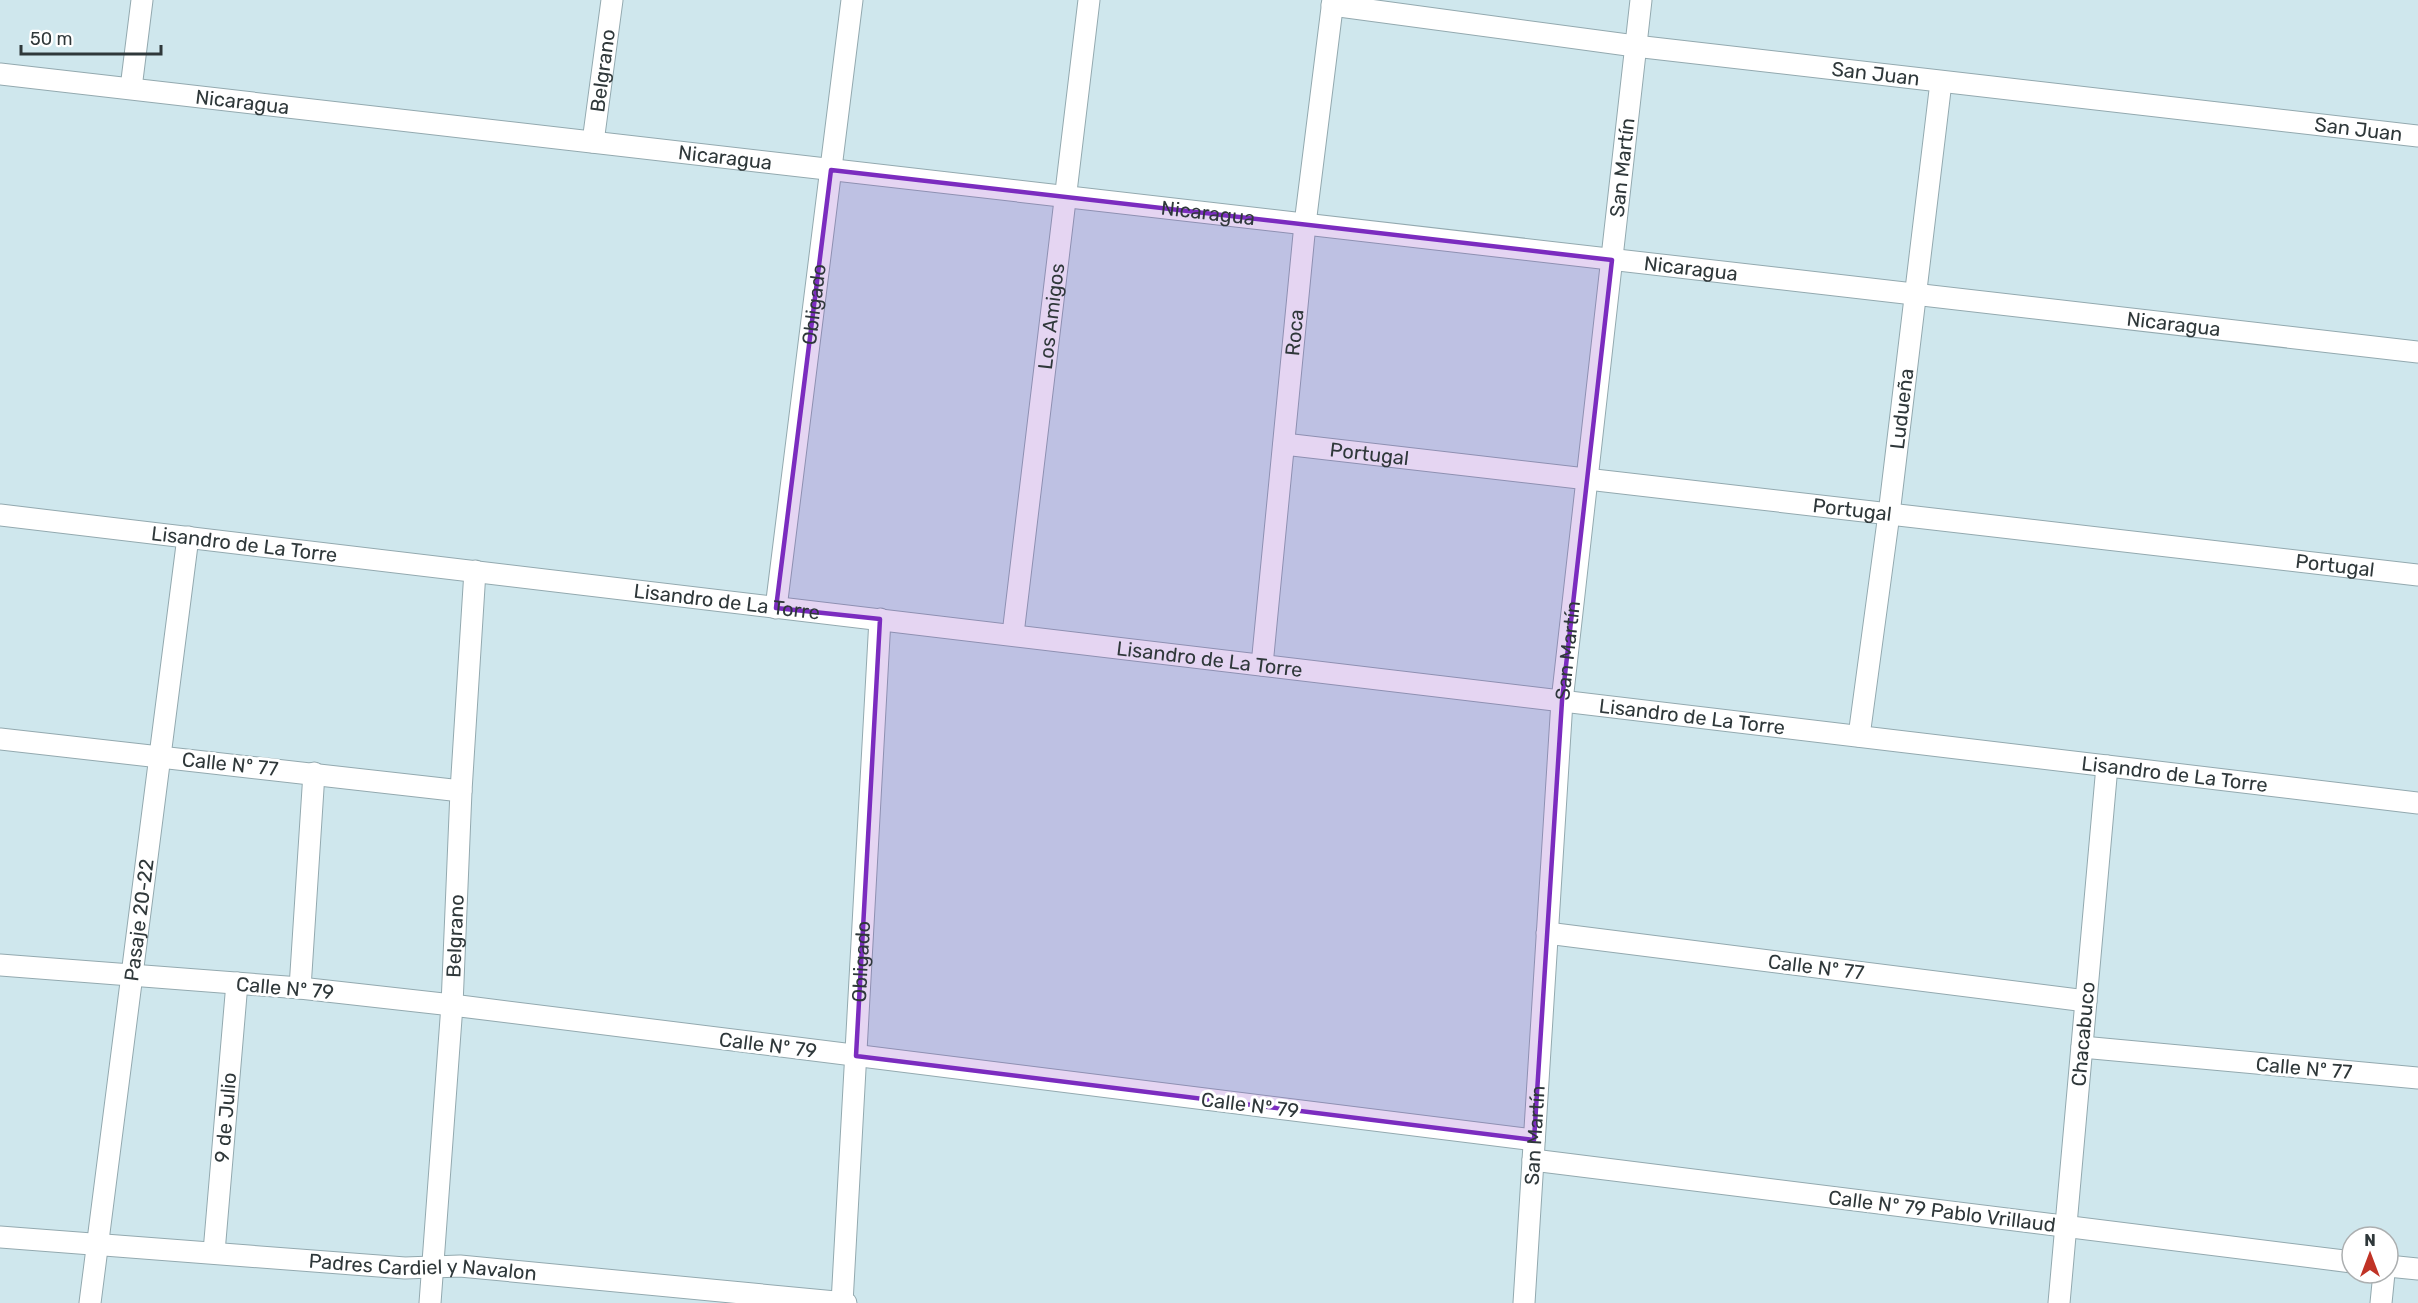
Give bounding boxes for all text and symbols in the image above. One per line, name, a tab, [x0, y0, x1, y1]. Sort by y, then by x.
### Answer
scale bar	[21, 18, 160, 56]
text: 50 m	[30, 28, 73, 50]
street label: Belgrano	[585, 28, 620, 114]
street label: San Juan	[1830, 57, 1921, 91]
street label: Nicaragua	[194, 85, 291, 119]
street label: San Juan	[2313, 112, 2404, 146]
street label: San Martín	[1605, 117, 1640, 219]
street label: Nicaragua	[677, 140, 773, 175]
street label: Nicaragua	[1160, 196, 1256, 230]
street label: Nicaragua	[1643, 251, 1739, 286]
street label: Obligado	[797, 262, 831, 346]
street label: Los Amigos	[1033, 262, 1069, 371]
street label: Nicaragua	[2125, 307, 2222, 341]
street label: Roca	[1280, 308, 1309, 357]
street label: Ludueña	[1885, 367, 1918, 451]
street label: Portugal	[1329, 437, 1410, 470]
street label: Portugal	[1811, 493, 1893, 526]
street label: Lisandro de La Torre	[150, 521, 339, 567]
street label: Portugal	[2294, 549, 2376, 582]
street label: Lisandro de La Torre	[632, 579, 821, 625]
street label: San Martín	[1550, 600, 1585, 701]
street label: Lisandro de La Torre	[1115, 636, 1304, 682]
street label: Lisandro de La Torre	[1598, 694, 1786, 740]
street label: Calle Nº 77	[181, 747, 279, 781]
street label: Lisandro de La Torre	[2080, 751, 2269, 797]
street label: Pasaje 20-22	[119, 857, 159, 983]
street label: Belgrano	[441, 894, 469, 978]
street label: Obligado	[847, 920, 875, 1003]
street label: Calle Nº 77	[1767, 949, 1865, 985]
street label: Calle Nº 79	[235, 972, 335, 1004]
street label: Chacabuco	[2066, 981, 2100, 1088]
street label: Calle Nº 79	[718, 1027, 818, 1063]
street label: Calle Nº 77	[2255, 1052, 2353, 1084]
street label: 9 de Julio	[210, 1071, 241, 1164]
street label: San Martín	[1519, 1085, 1550, 1186]
street label: Calle Nº 79	[1200, 1087, 1300, 1123]
street label: Calle Nº 79 Pablo Vrillaud	[1827, 1185, 2057, 1237]
north arrow	[2340, 1225, 2400, 1285]
text: N	[2364, 1231, 2376, 1250]
street label: Padres Cardiel y Navalon	[308, 1249, 538, 1285]

